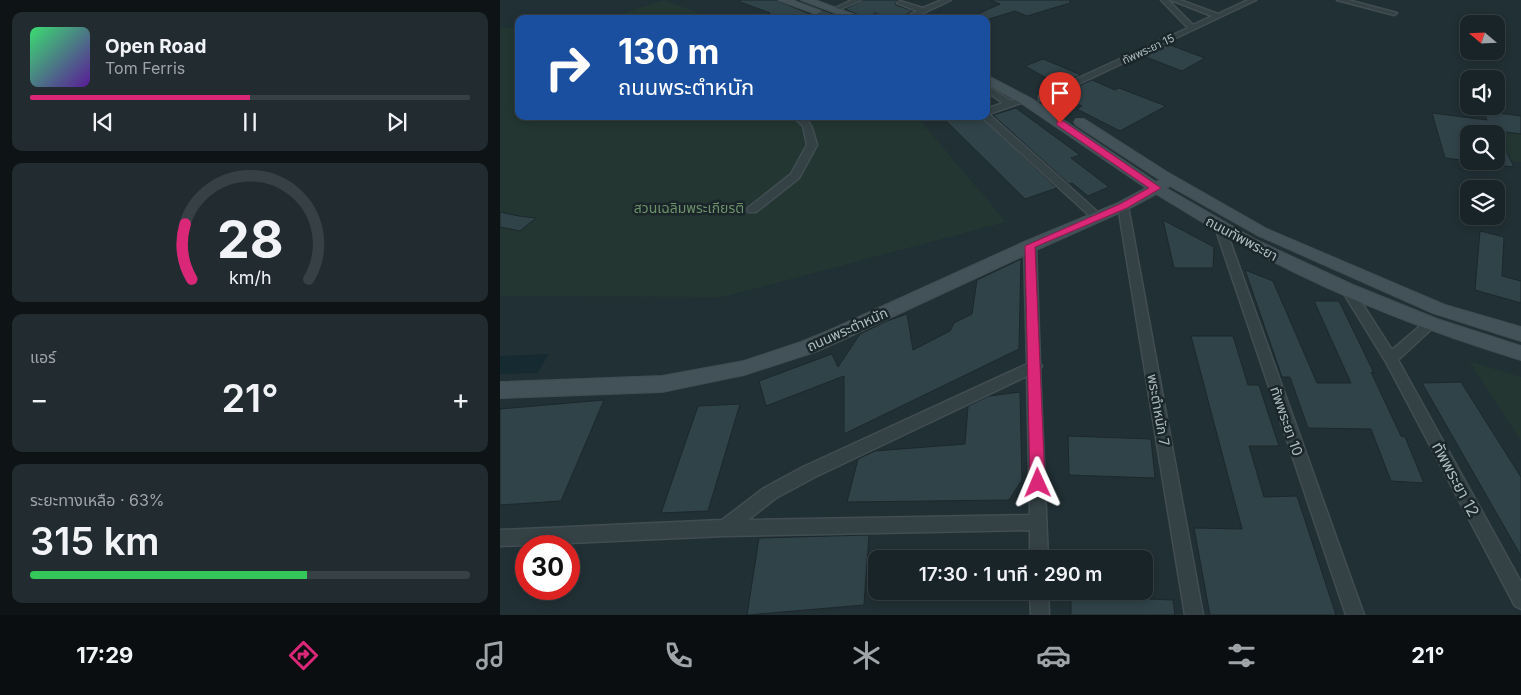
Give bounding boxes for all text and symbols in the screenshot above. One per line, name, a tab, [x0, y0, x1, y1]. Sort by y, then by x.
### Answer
north arrow	[1460, 15, 1505, 60]
map controls	[1460, 15, 1505, 225]
text: 130 m	[618, 30, 720, 72]
street label: ทัพพระยา 15	[1120, 31, 1177, 67]
text: Open Road	[105, 35, 206, 58]
icon: right	[535, 35, 600, 100]
text: Tom Ferris	[105, 58, 185, 78]
button: sound	[1460, 70, 1505, 115]
pin	[1039, 72, 1081, 123]
text: ถนนพระตำหนัก	[618, 74, 754, 100]
icon: arrive	[1046, 79, 1074, 107]
icon: previous	[89, 108, 117, 136]
icon: pause	[236, 108, 264, 136]
icon: next	[383, 108, 411, 136]
button: search	[1460, 125, 1505, 170]
button: layers	[1460, 180, 1505, 225]
park label: สวนเฉลิมพระเกียรติ	[634, 199, 744, 216]
text: 28	[217, 208, 283, 271]
street label: ถนนทัพพระยา	[1203, 212, 1281, 264]
text: km/h	[229, 267, 271, 288]
street label: ถนนพระตำหนัก	[804, 304, 890, 354]
text: แอร์	[30, 347, 56, 367]
street label: พระตำหนัก 7	[1144, 373, 1174, 447]
text: 21°	[221, 375, 279, 421]
text: −	[30, 382, 49, 416]
text: +	[451, 382, 470, 416]
street label: ทัพพระยา 10	[1267, 384, 1307, 458]
street label: ทัพพระยา 12	[1428, 438, 1484, 520]
position arrow	[1011, 456, 1063, 508]
text: ระยะทางเหลือ · 63%	[30, 490, 165, 510]
text: 315 km	[30, 518, 160, 564]
speed limit sign: 30	[515, 535, 580, 600]
text: 17:30 · 1 นาที · 290 m	[919, 563, 1102, 586]
icon: directions	[286, 638, 321, 673]
icon: music	[473, 638, 508, 673]
icon: phone	[661, 638, 696, 673]
icon: climate	[849, 638, 884, 673]
icon: car	[1036, 638, 1071, 673]
icon: filters	[1224, 638, 1259, 673]
text: 17:29	[76, 642, 133, 668]
text: 21°	[1411, 642, 1445, 668]

